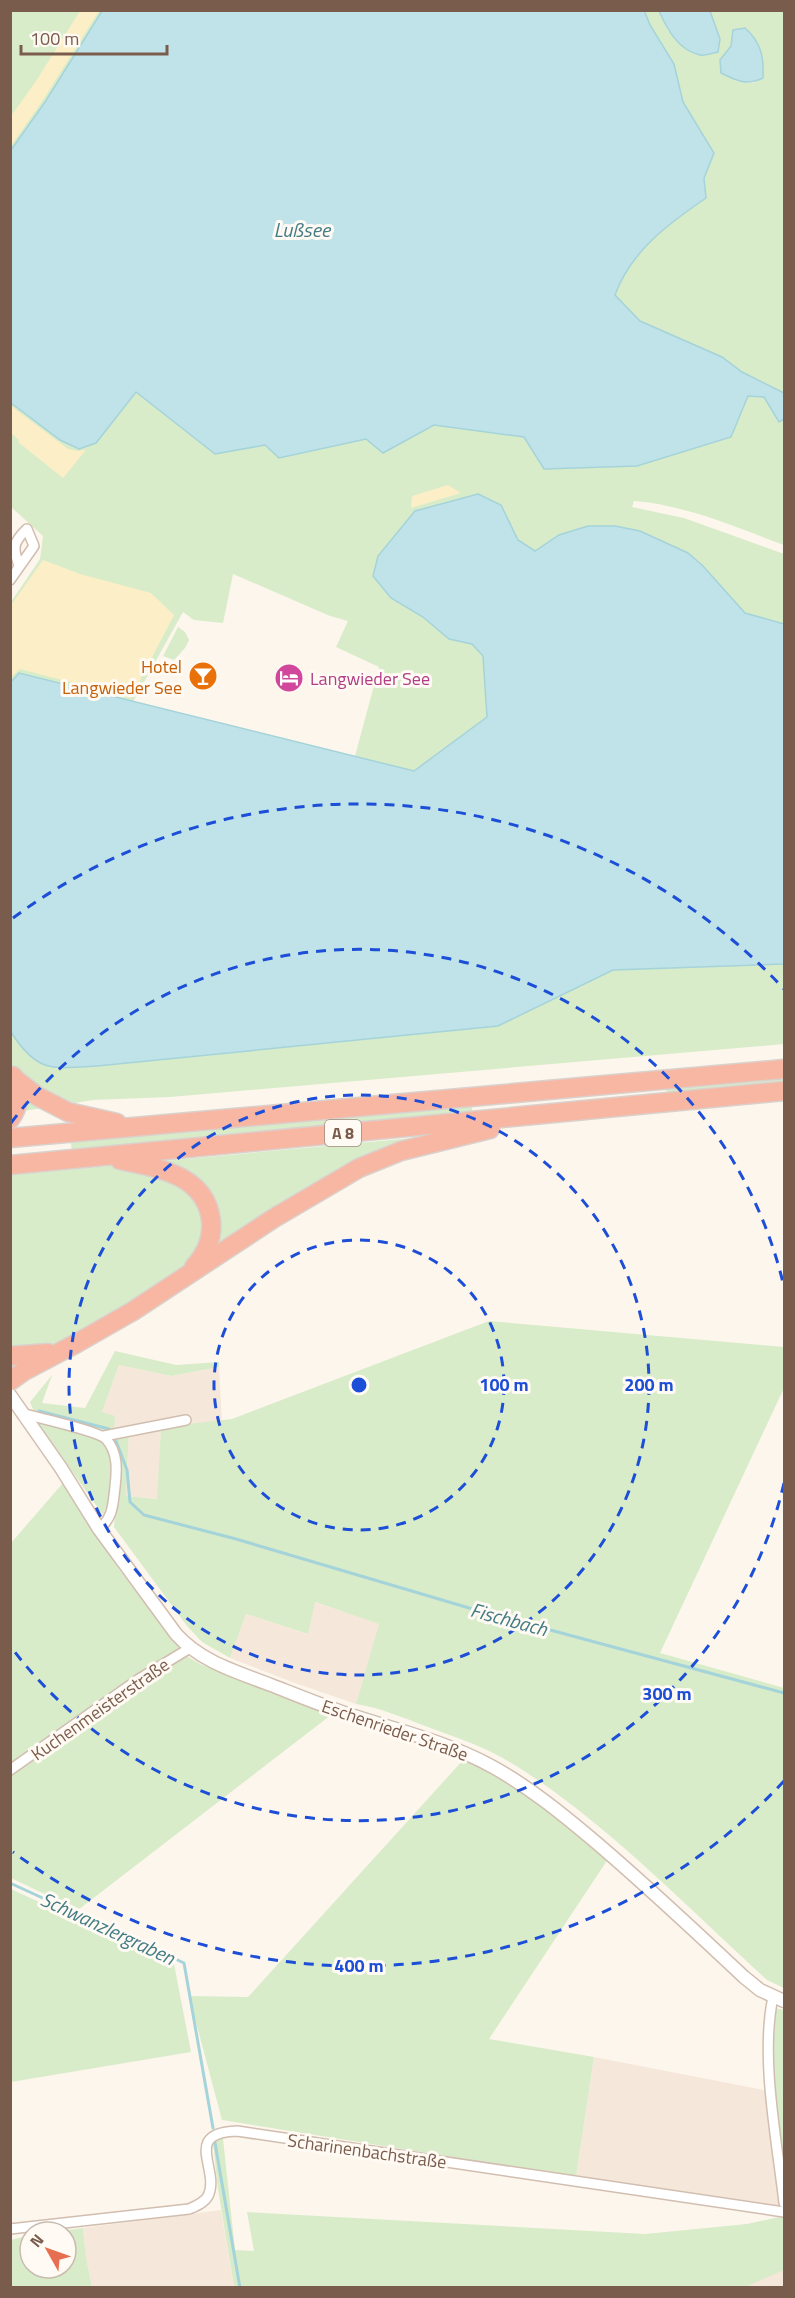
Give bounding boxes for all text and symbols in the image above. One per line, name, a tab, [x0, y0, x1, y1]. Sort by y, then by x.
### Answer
scale bar	[21, 18, 166, 56]
text: 100 m	[30, 25, 79, 52]
water label: Lußsee	[274, 214, 332, 245]
place label: Hotel Langwieder See	[62, 653, 182, 701]
bar icon: Hotel Langwieder See	[187, 660, 219, 692]
hotel icon: Langwieder See	[273, 662, 305, 694]
place label: Langwieder See	[310, 665, 430, 692]
road number: A 8	[325, 1120, 361, 1146]
text: 100 m	[479, 1371, 529, 1398]
text: 200 m	[624, 1371, 674, 1398]
centre of rings	[349, 1375, 369, 1395]
water label: Fischbach	[467, 1594, 552, 1644]
street label: Kuchenmeisterstraße	[25, 1651, 175, 1767]
text: 300 m	[642, 1680, 692, 1707]
street label: Eschenrieder Straße	[318, 1692, 472, 1768]
water label: Schwanzlergraben	[36, 1883, 181, 1973]
text: 400 m	[334, 1952, 384, 1979]
street label: Scharinenbachstraße	[286, 2126, 448, 2176]
north arrow	[18, 2220, 78, 2280]
text: N	[24, 2228, 49, 2252]

